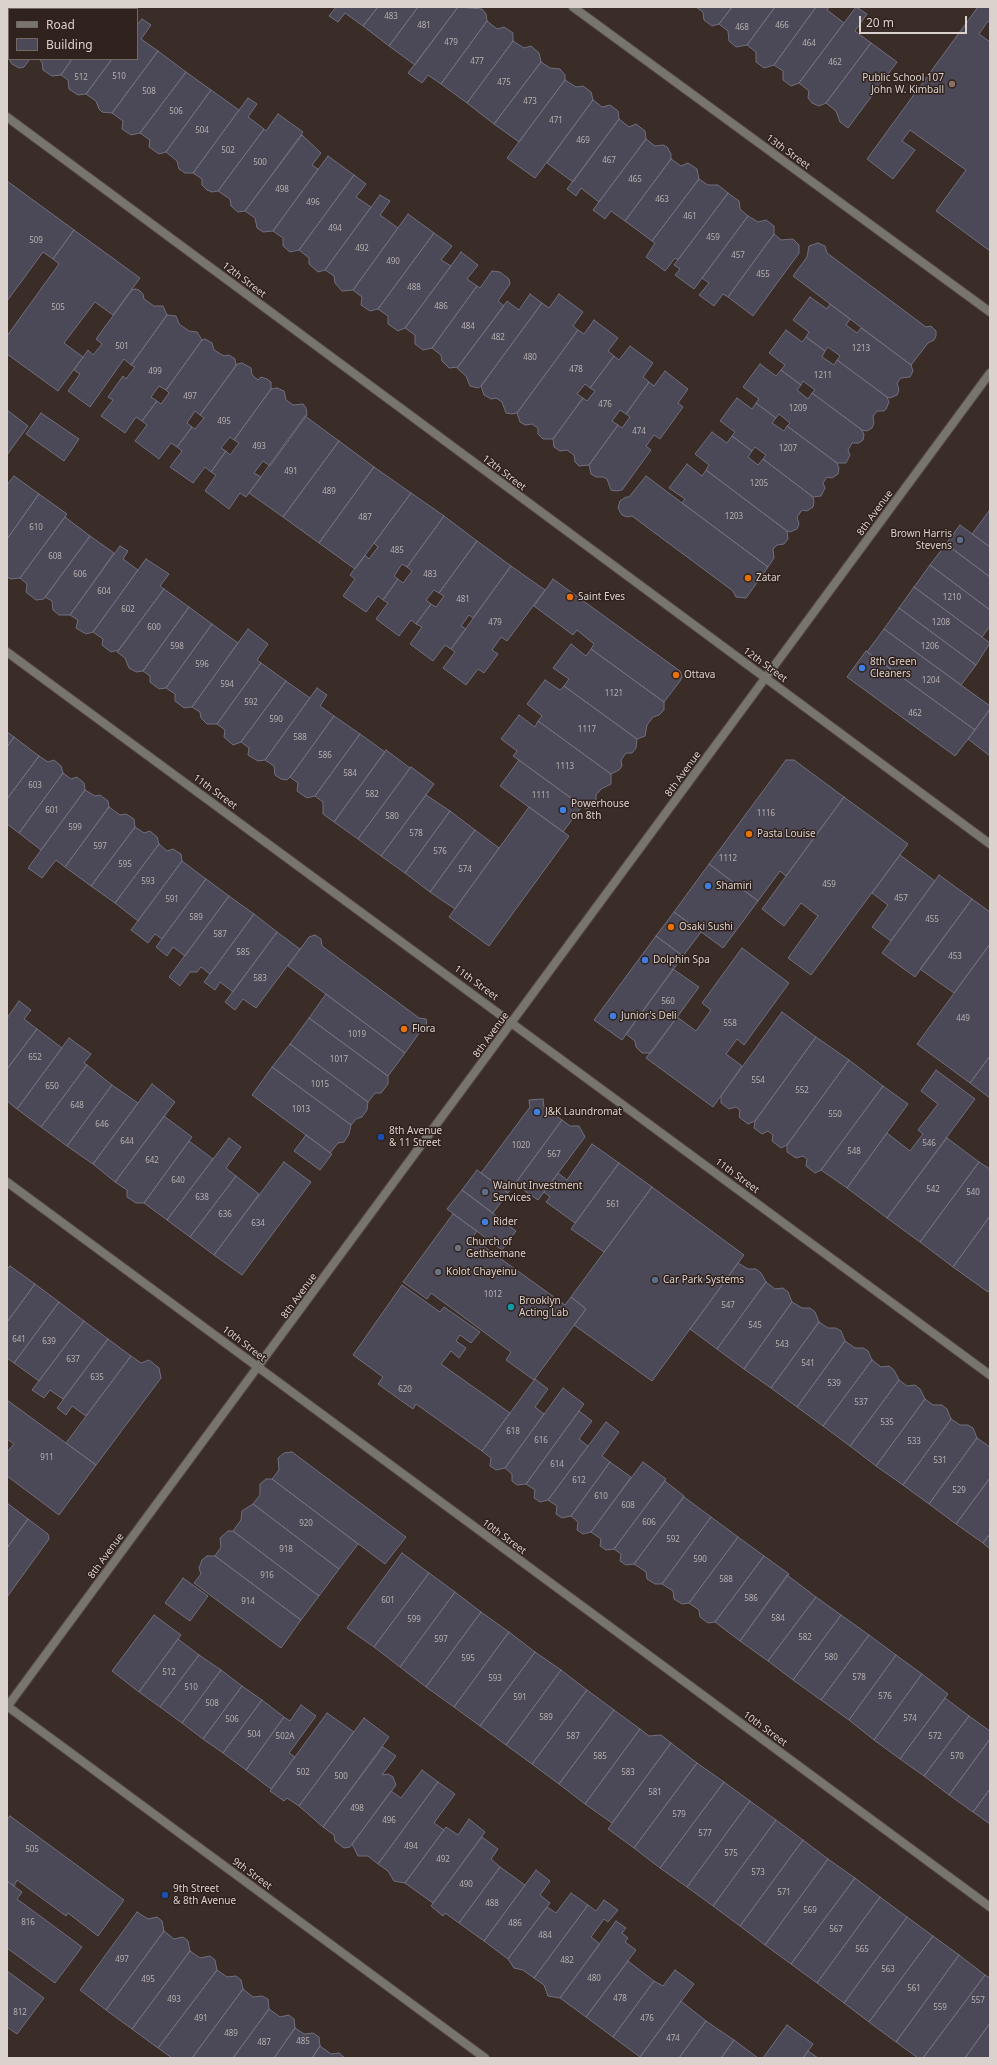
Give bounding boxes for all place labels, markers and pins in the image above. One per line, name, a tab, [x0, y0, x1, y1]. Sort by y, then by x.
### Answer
place label: Public School 107 John W. Kimball	[862, 72, 944, 96]
marker: Public School 107 John W. Kimball	[947, 79, 957, 89]
place label: Brown Harris Stevens	[890, 528, 952, 552]
marker: Brown Harris Stevens	[955, 535, 965, 545]
place label: Zatar	[756, 572, 781, 584]
marker: Zatar	[743, 573, 753, 583]
place label: Saint Eves	[578, 591, 625, 603]
marker: Saint Eves	[565, 592, 575, 602]
place label: 8th Green Cleaners	[870, 656, 917, 680]
marker: 8th Green Cleaners	[857, 663, 867, 673]
place label: Ottava	[684, 669, 715, 681]
marker: Ottava	[671, 670, 681, 680]
place label: Powerhouse on 8th	[571, 798, 629, 822]
marker: Powerhouse on 8th	[558, 805, 568, 815]
place label: Pasta Louise	[757, 828, 816, 840]
marker: Pasta Louise	[744, 829, 754, 839]
place label: Shamiri	[716, 880, 752, 892]
marker: Shamiri	[703, 881, 713, 891]
place label: Osaki Sushi	[679, 921, 733, 933]
marker: Osaki Sushi	[666, 922, 676, 932]
place label: Dolphin Spa	[653, 954, 710, 966]
marker: Dolphin Spa	[640, 955, 650, 965]
place label: Junior's Deli	[621, 1010, 677, 1022]
marker: Junior's Deli	[608, 1011, 618, 1021]
place label: Flora	[412, 1023, 435, 1035]
marker: Flora	[399, 1024, 409, 1034]
place label: J&K Laundromat	[545, 1106, 622, 1118]
marker: J&K Laundromat	[532, 1107, 542, 1117]
place label: 8th Avenue & 11 Street	[389, 1125, 442, 1148]
marker: 8th Avenue & 11 Street	[376, 1132, 386, 1142]
place label: Walnut Investment Services	[493, 1180, 582, 1204]
marker: Walnut Investment Services	[480, 1187, 490, 1197]
place label: Rider	[493, 1216, 518, 1228]
marker: Rider	[480, 1217, 490, 1227]
place label: Church of Gethsemane	[466, 1236, 526, 1260]
marker: Church of Gethsemane	[453, 1243, 463, 1253]
place label: Kolot Chayeinu	[446, 1266, 517, 1278]
marker: Kolot Chayeinu	[433, 1267, 443, 1277]
place label: Car Park Systems	[663, 1274, 744, 1286]
marker: Car Park Systems	[650, 1275, 660, 1285]
place label: Brooklyn Acting Lab	[519, 1295, 568, 1318]
marker: Brooklyn Acting Lab	[506, 1302, 516, 1312]
place label: 9th Street & 8th Avenue	[173, 1883, 236, 1906]
marker: 9th Street & 8th Avenue	[160, 1890, 170, 1900]

